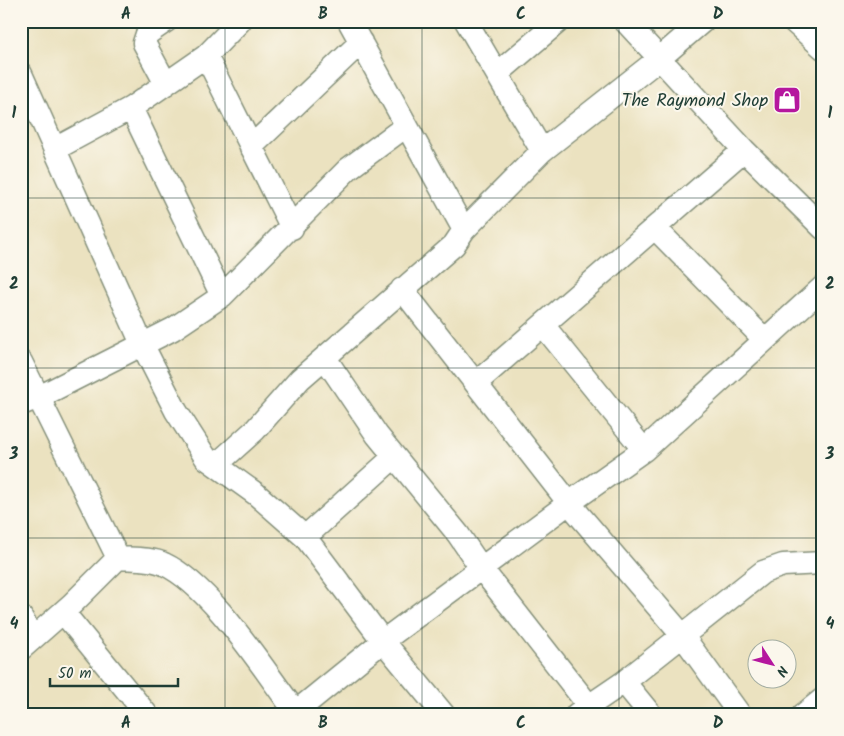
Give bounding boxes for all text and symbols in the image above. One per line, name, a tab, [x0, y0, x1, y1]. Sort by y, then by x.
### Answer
text: A	[121, 2, 131, 27]
text: B	[318, 2, 328, 27]
text: C	[516, 2, 526, 27]
text: D	[713, 2, 724, 27]
shop icon: The Raymond Shop	[772, 85, 802, 115]
place label: The Raymond Shop	[622, 87, 768, 116]
text: 1	[12, 101, 17, 126]
text: 1	[828, 101, 833, 126]
text: 2	[9, 272, 19, 297]
text: 2	[825, 272, 835, 297]
text: 3	[9, 442, 19, 467]
text: 3	[825, 442, 835, 467]
text: 4	[10, 612, 19, 637]
text: 4	[826, 612, 835, 637]
north arrow	[746, 638, 796, 688]
scale bar	[50, 656, 178, 688]
text: N	[770, 661, 793, 681]
text: 50 m	[58, 662, 92, 686]
text: A	[121, 711, 131, 736]
text: B	[318, 711, 328, 736]
text: C	[516, 711, 526, 736]
text: D	[713, 711, 724, 736]

